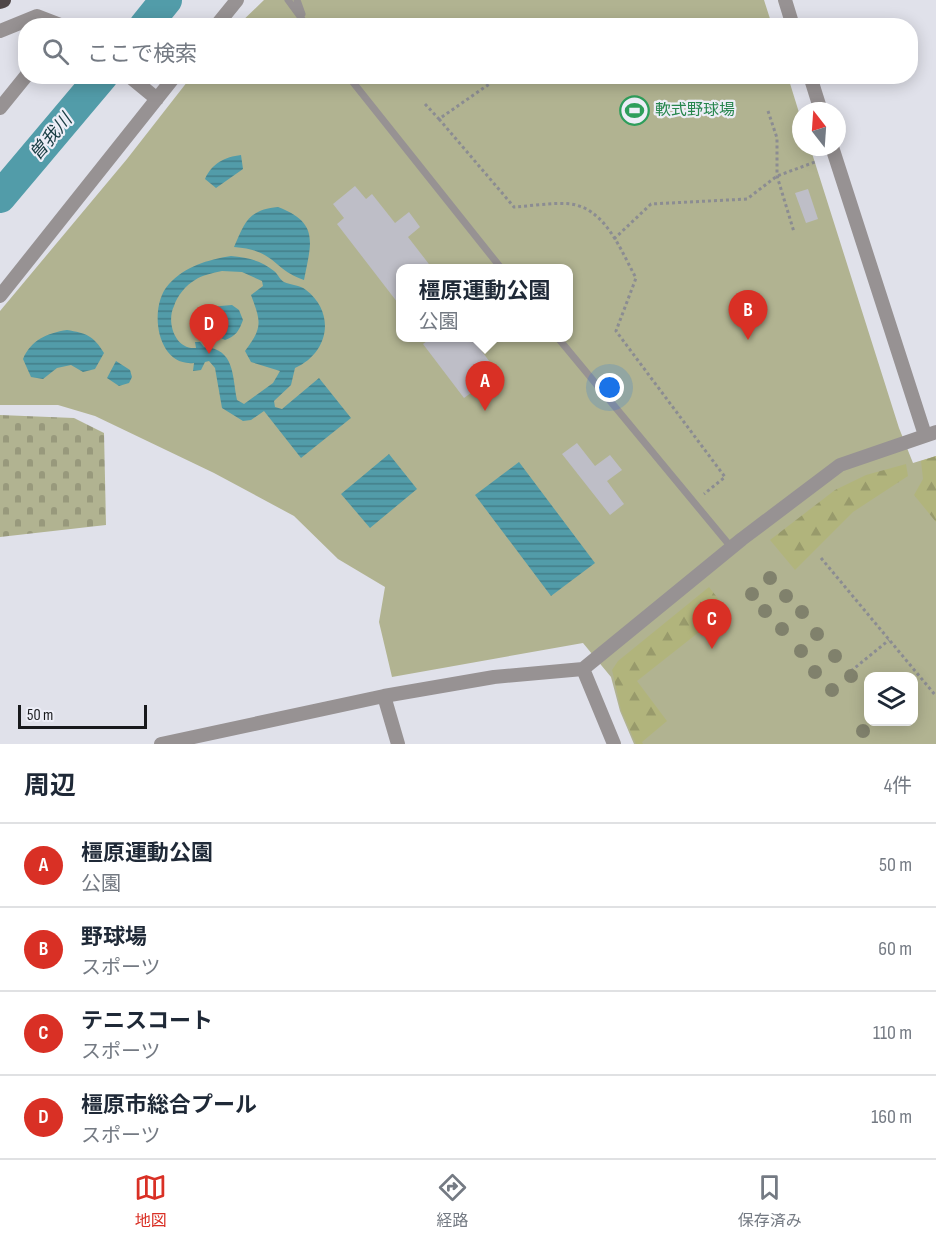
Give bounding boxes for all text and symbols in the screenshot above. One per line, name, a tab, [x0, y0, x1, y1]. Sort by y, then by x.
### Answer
search box	[18, 18, 918, 84]
icon: search	[39, 35, 72, 68]
text: ここで検索	[87, 41, 197, 68]
sports icon: 軟式野球場	[618, 94, 650, 126]
place label: 軟式野球場	[655, 101, 735, 120]
north arrow	[792, 102, 846, 156]
water label: 曽我川	[26, 108, 78, 164]
popup	[396, 264, 573, 342]
text: 橿原運動公園	[418, 278, 551, 305]
pin: B	[728, 290, 768, 340]
pin: D	[190, 304, 228, 354]
text: 公園	[418, 310, 458, 334]
pin: A	[466, 362, 504, 411]
your location	[595, 373, 624, 402]
pin: C	[692, 600, 732, 649]
map controls	[864, 672, 918, 726]
button: layers	[864, 672, 918, 726]
scale bar	[18, 702, 147, 730]
text: 50 m	[27, 706, 53, 725]
text: 周辺	[24, 771, 76, 802]
text: 4件	[884, 774, 912, 798]
text: 橿原運動公園	[81, 840, 213, 867]
text: A	[39, 853, 48, 877]
text: 50 m	[879, 853, 912, 877]
text: 公園	[81, 872, 121, 896]
text: 野球場	[81, 924, 147, 951]
text: B	[39, 937, 48, 961]
text: 60 m	[878, 937, 912, 961]
text: スポーツ	[81, 956, 161, 980]
text: テニスコート	[81, 1008, 213, 1035]
text: C	[38, 1021, 49, 1045]
text: 110 m	[873, 1021, 912, 1045]
text: スポーツ	[81, 1040, 161, 1064]
text: 橿原市総合プール	[81, 1092, 257, 1119]
text: D	[38, 1105, 49, 1129]
text: 160 m	[871, 1105, 912, 1129]
text: スポーツ	[81, 1124, 161, 1148]
tab: 地図	[134, 1171, 167, 1231]
tab: 経路	[436, 1171, 469, 1231]
tab: 保存済み	[738, 1171, 802, 1231]

